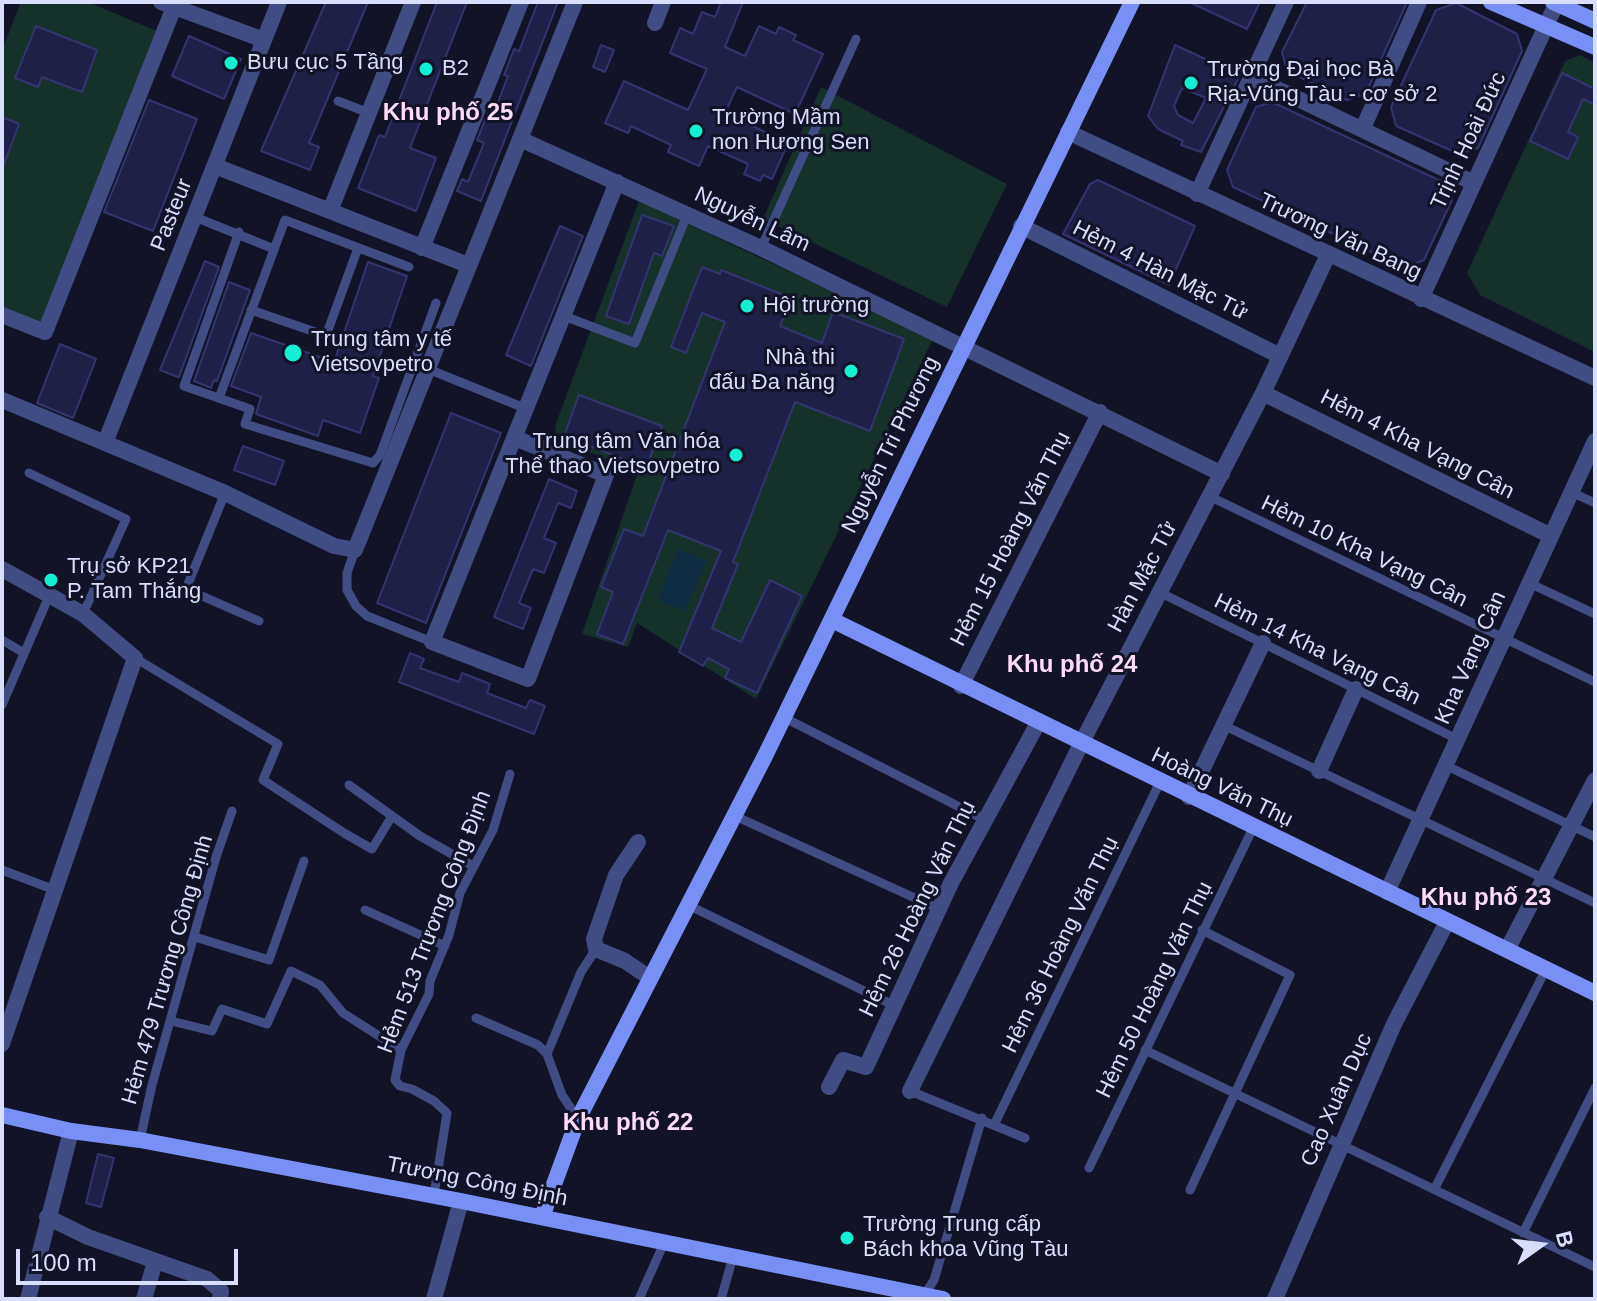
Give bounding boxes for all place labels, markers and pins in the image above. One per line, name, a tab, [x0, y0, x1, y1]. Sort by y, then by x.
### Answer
place label: Bưu cục 5 Tầng	[247, 50, 404, 76]
marker: Bưu cục 5 Tầng	[222, 54, 240, 72]
place label: B2	[442, 56, 469, 82]
place label: Trường Đại học Bà Rịa-Vũng Tàu - cơ sở 2	[1207, 57, 1438, 108]
marker: B2	[417, 60, 435, 78]
marker: Trường Đại học Bà Rịa-Vũng Tàu - cơ sở 2	[1182, 74, 1200, 92]
place label: Trường Mầm non Hương Sen	[712, 105, 870, 156]
marker: Trường Mầm non Hương Sen	[687, 122, 705, 140]
place label: Hội trường	[763, 293, 869, 319]
marker: Hội trường	[738, 297, 756, 315]
place label: Trung tâm y tế Vietsovpetro	[311, 327, 452, 378]
marker: Trung tâm y tế Vietsovpetro	[282, 342, 304, 364]
place label: Nhà thi đấu Đa năng	[709, 345, 835, 396]
marker: Nhà thi đấu Đa năng	[842, 362, 860, 380]
place label: Trung tâm Văn hóa Thể thao Vietsovpetro	[505, 429, 720, 480]
marker: Trung tâm Văn hóa Thể thao Vietsovpetro	[727, 446, 745, 464]
place label: Trụ sở KP21 P. Tam Thắng	[67, 554, 201, 606]
marker: Trụ sở KP21 P. Tam Thắng	[42, 571, 60, 589]
place label: Trường Trung cấp Bách khoa Vũng Tàu	[863, 1212, 1068, 1264]
marker: Trường Trung cấp Bách khoa Vũng Tàu	[838, 1229, 856, 1247]

